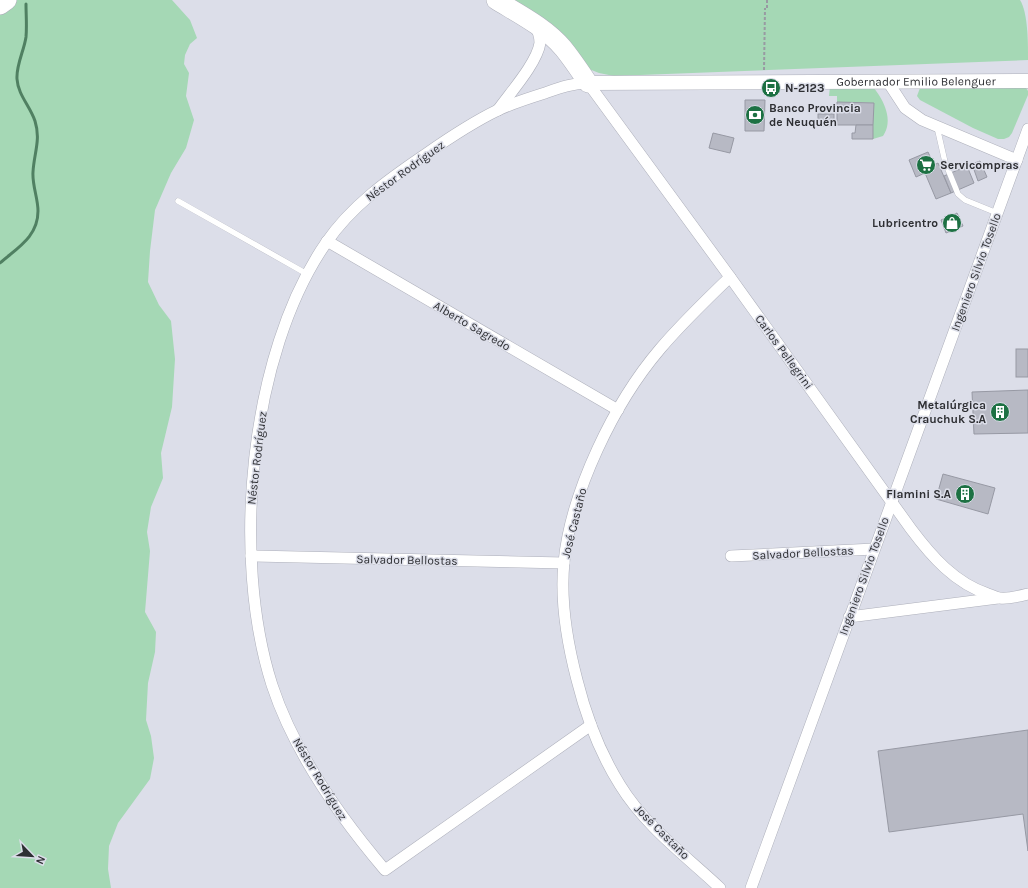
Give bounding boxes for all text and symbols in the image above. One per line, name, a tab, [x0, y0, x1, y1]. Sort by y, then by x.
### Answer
street label: Gobernador Emilio Belenguer	[836, 74, 997, 89]
bus stop icon: N-2123	[760, 77, 782, 99]
place label: N-2123	[785, 81, 824, 95]
place label: Banco Provincia de Neuquén	[769, 101, 861, 129]
bank icon: Banco Provincia de Neuquén	[744, 104, 766, 126]
street label: Néstor Rodríguez	[363, 138, 447, 204]
supermarket icon: Servicompras	[915, 154, 937, 176]
place label: Servicompras	[940, 158, 1019, 172]
street label: Ingeniero Silvio Tosello	[948, 211, 1004, 333]
shop icon: Lubricentro	[941, 212, 963, 234]
place label: Lubricentro	[872, 216, 938, 230]
street label: Alberto Sagredo	[431, 298, 513, 354]
street label: Carlos Pellegrini	[752, 312, 816, 392]
place label: Metalúrgica Crauchuk S.A	[910, 398, 986, 426]
building icon: Metalúrgica Crauchuk S.A	[989, 401, 1011, 423]
street label: Néstor Rodríguez	[244, 410, 270, 505]
building icon: Flamini S.A	[954, 483, 976, 505]
street label: José Castaño	[559, 486, 589, 560]
place label: Flamini S.A	[886, 487, 951, 501]
street label: Ingeniero Silvio Tosello	[836, 515, 892, 637]
street label: Salvador Bellostas	[752, 543, 854, 563]
street label: Salvador Bellostas	[356, 552, 458, 568]
street label: Néstor Rodríguez	[290, 735, 350, 823]
street label: José Castaño	[632, 802, 692, 862]
north arrow	[12, 836, 52, 876]
text: N	[33, 854, 48, 866]

